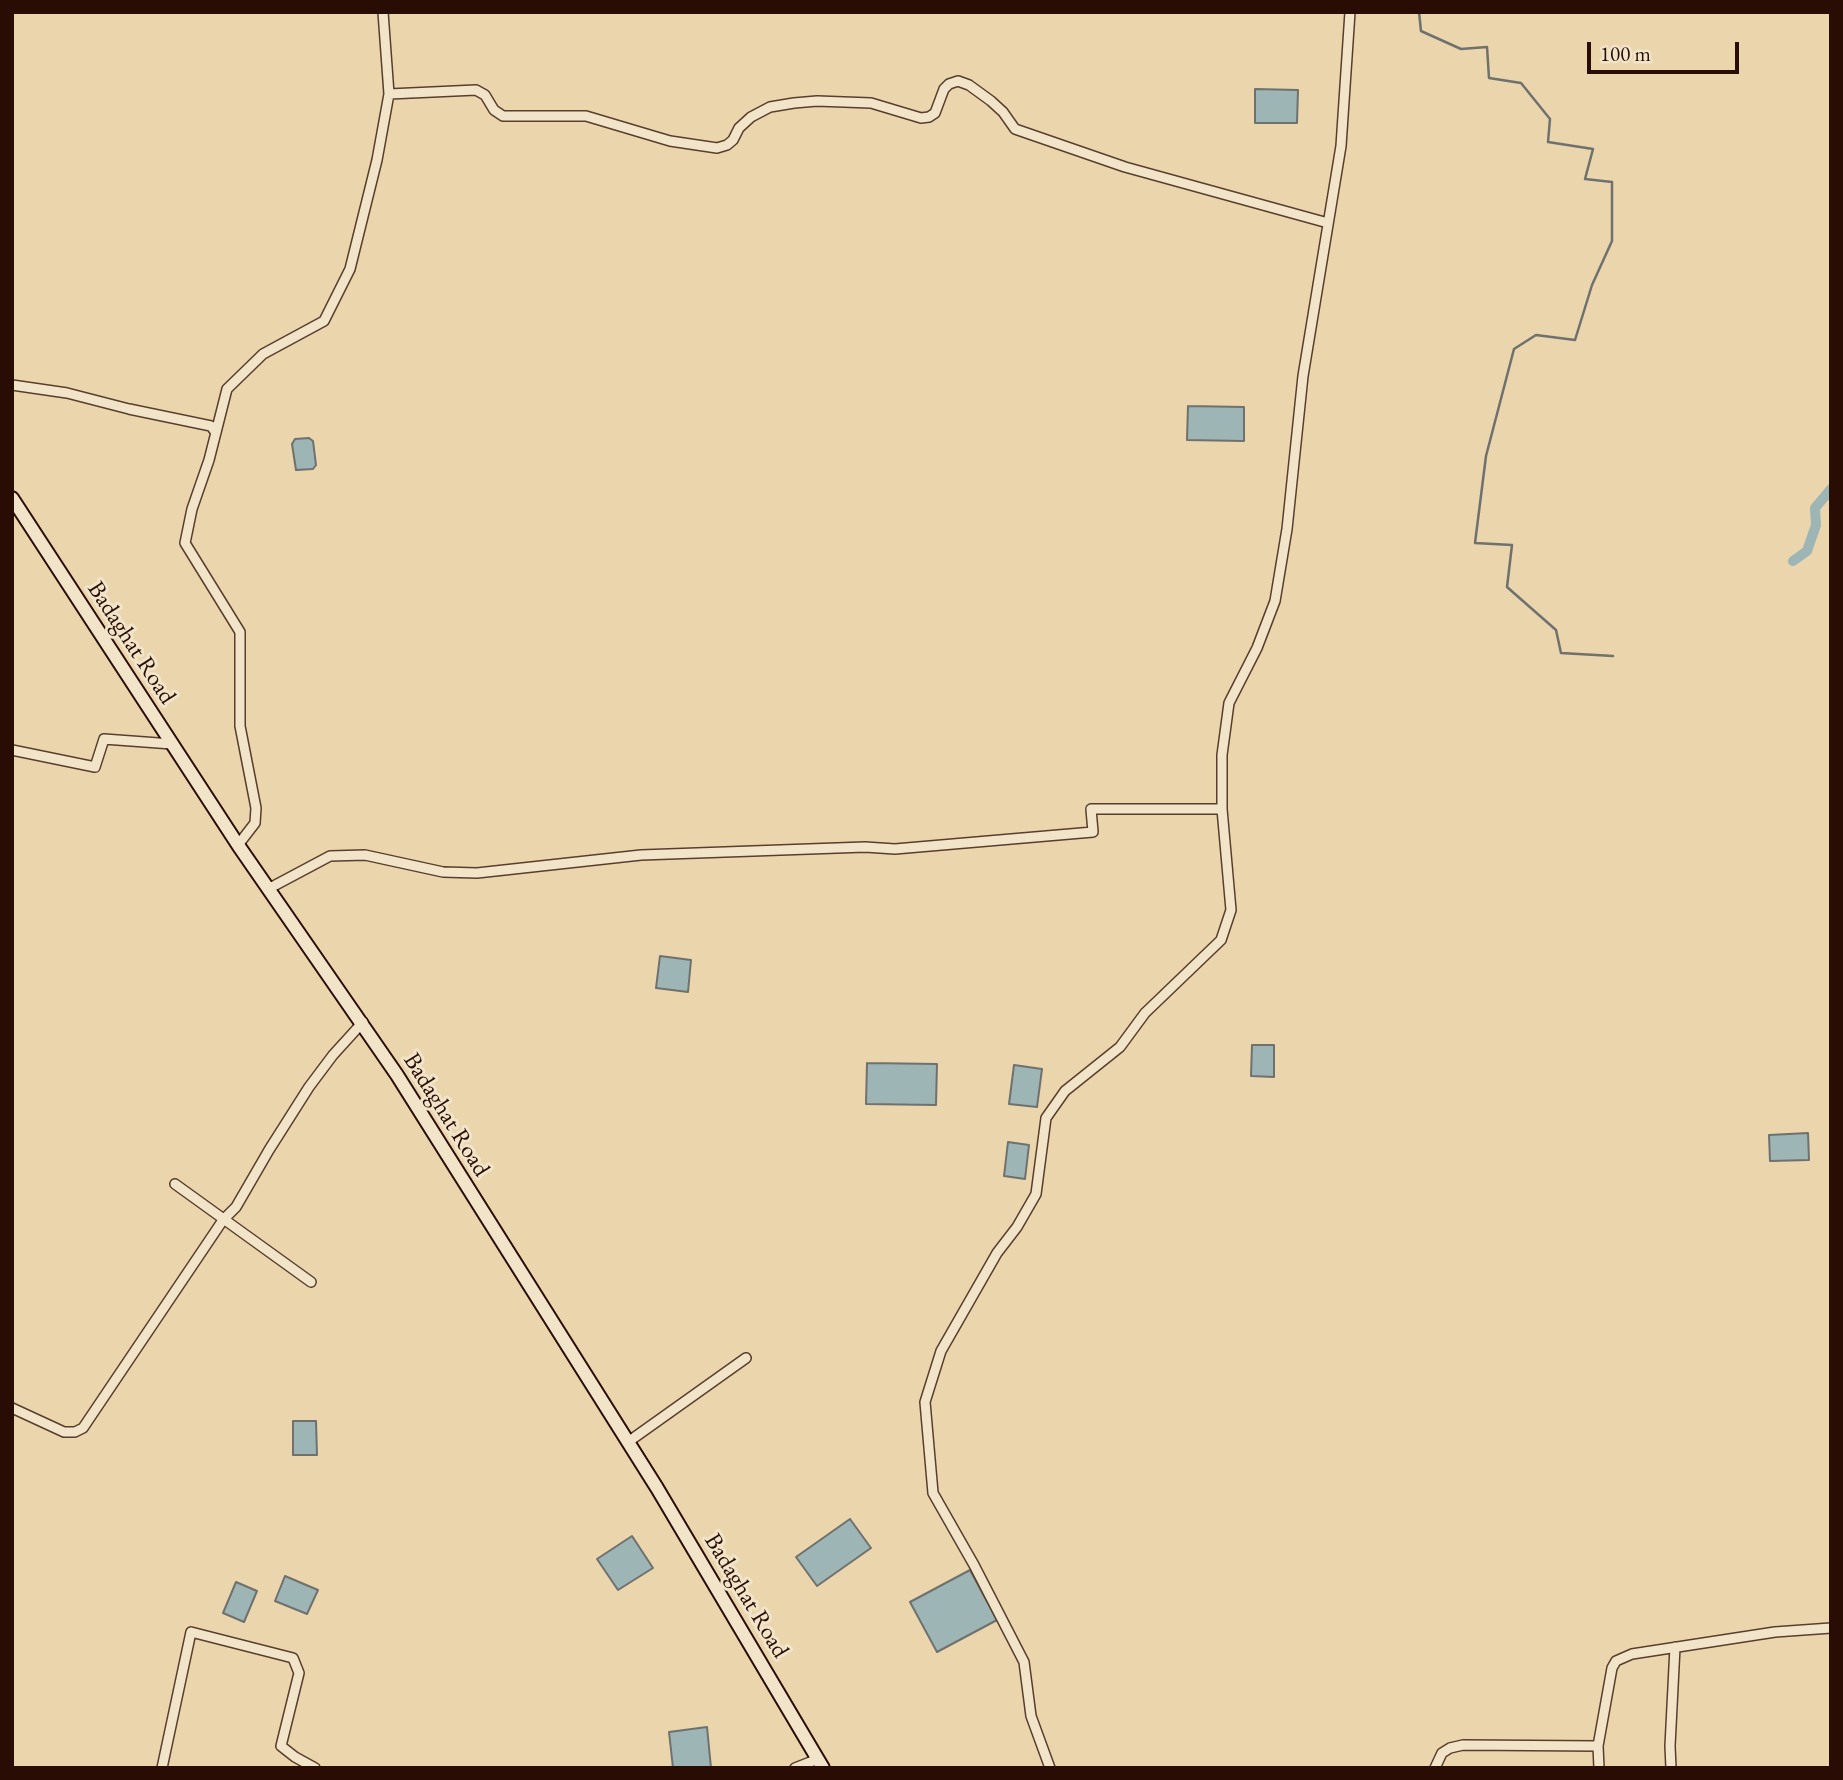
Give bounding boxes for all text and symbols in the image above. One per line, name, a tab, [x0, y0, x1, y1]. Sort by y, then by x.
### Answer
scale bar	[1591, 28, 1743, 72]
text: 100 m	[1600, 40, 1651, 67]
street label: Badaghat Road	[81, 576, 181, 710]
street label: Badaghat Road	[397, 1048, 495, 1182]
street label: Badaghat Road	[698, 1528, 794, 1664]

